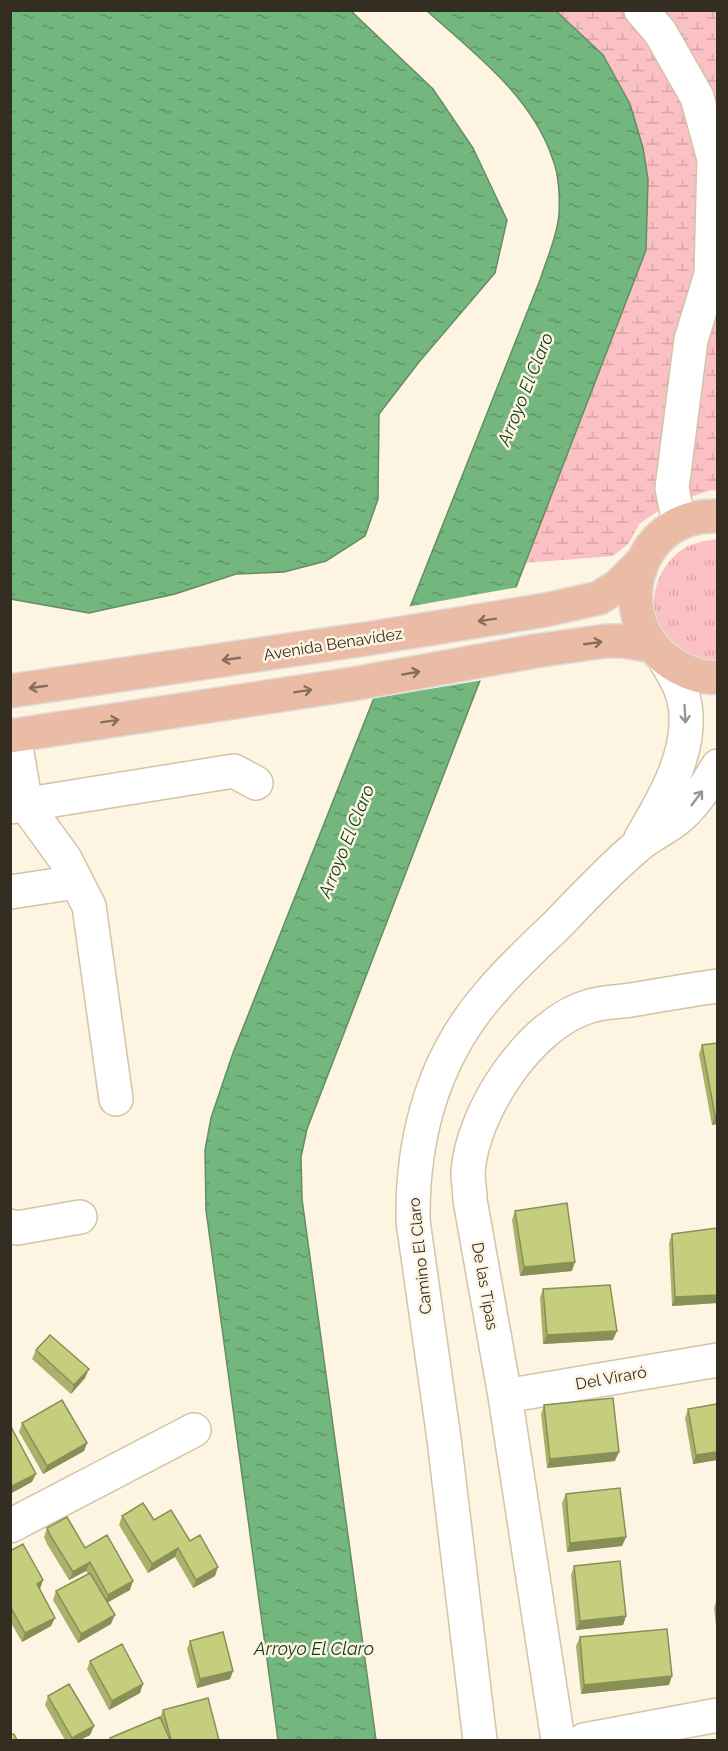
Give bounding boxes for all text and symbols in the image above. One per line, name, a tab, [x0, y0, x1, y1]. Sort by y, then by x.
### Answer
water label: Arroyo El Claro	[492, 329, 557, 449]
one-way arrow	[478, 614, 498, 625]
street label: Avenida Benavídez	[262, 624, 404, 664]
one-way arrow	[583, 638, 602, 649]
one-way arrow	[222, 653, 242, 664]
one-way arrow	[401, 667, 420, 678]
one-way arrow	[29, 682, 49, 693]
one-way arrow	[292, 686, 312, 697]
one-way arrow	[679, 703, 690, 723]
one-way arrow	[99, 715, 119, 726]
water label: Arroyo El Claro	[313, 781, 378, 901]
one-way arrow	[691, 790, 703, 806]
street label: Camino El Claro	[404, 1197, 436, 1315]
street label: De las Tipas	[468, 1241, 502, 1332]
street label: Del Viraró	[574, 1362, 648, 1394]
water label: Arroyo El Claro	[253, 1638, 374, 1659]

